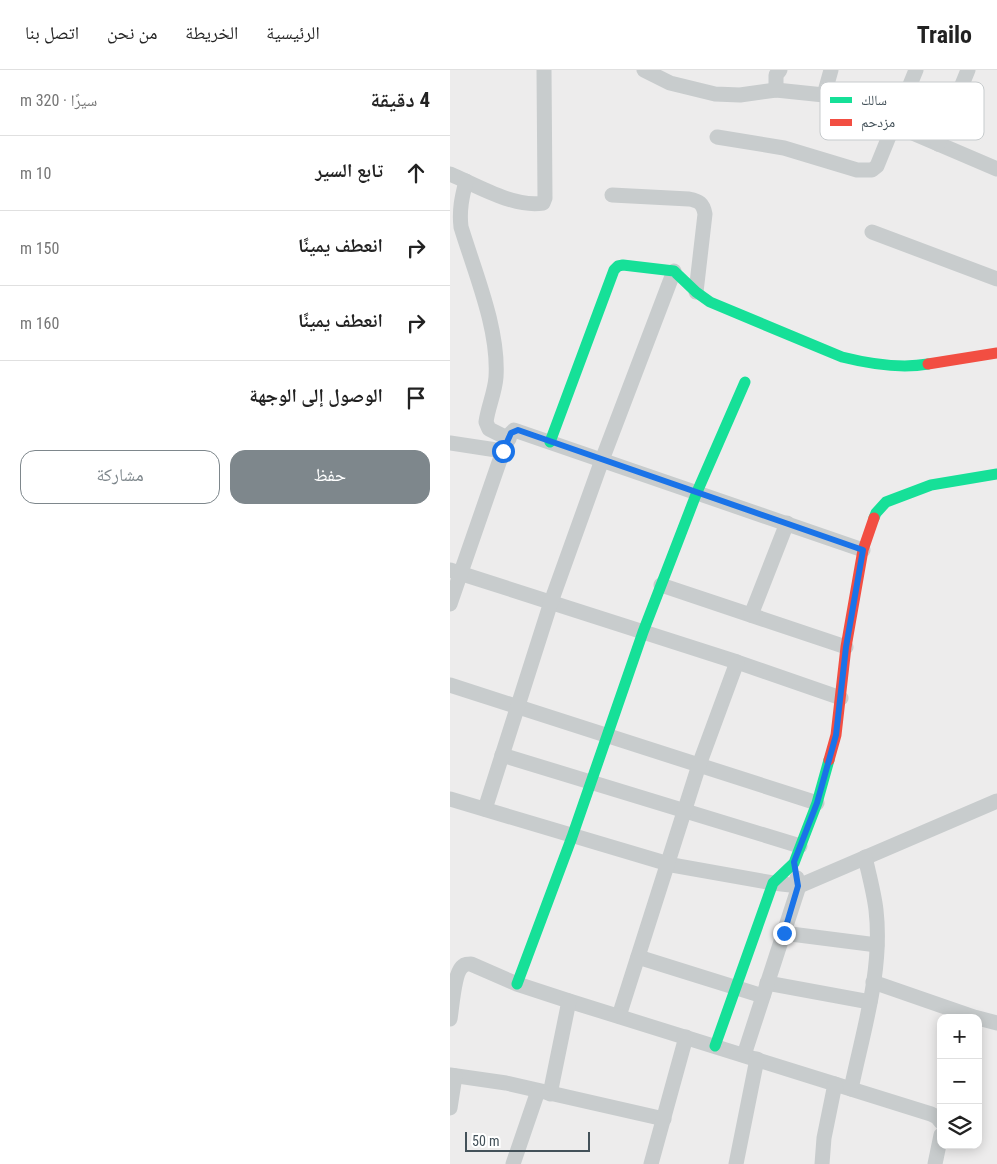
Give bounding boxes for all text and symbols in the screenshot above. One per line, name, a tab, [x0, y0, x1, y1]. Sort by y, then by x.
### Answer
text: Trailo	[917, 21, 972, 49]
text: اتصل بنا	[25, 22, 79, 43]
text: من نحن	[107, 22, 157, 43]
text: الخريطة	[185, 22, 238, 43]
text: الرئيسية	[266, 22, 320, 43]
legend	[820, 82, 984, 140]
text: 4 دقيقة	[370, 88, 430, 112]
text: سيرًا · 320 m	[20, 91, 97, 110]
text: سالك	[861, 92, 887, 108]
text: مزدحم	[861, 114, 895, 132]
text: تابع السير	[315, 159, 383, 182]
icon: ahead	[402, 159, 430, 187]
text: 10 m	[20, 164, 52, 183]
text: انعطف يمينًا	[298, 234, 383, 257]
icon: right	[402, 234, 430, 262]
text: 150 m	[20, 239, 59, 258]
text: انعطف يمينًا	[298, 309, 383, 332]
icon: right	[402, 309, 430, 337]
text: 160 m	[20, 314, 59, 333]
text: الوصول إلى الوجهة	[249, 384, 383, 407]
icon: arrive	[402, 384, 430, 412]
route start	[492, 440, 515, 463]
button: مشاركة	[20, 450, 220, 504]
button: حفظ	[230, 450, 430, 504]
route end	[773, 922, 796, 945]
map controls	[937, 1014, 982, 1149]
button: +	[937, 1014, 982, 1059]
button: −	[937, 1059, 982, 1104]
button: layers	[937, 1104, 982, 1149]
scale bar	[465, 1129, 590, 1152]
text: 50 m	[472, 1133, 500, 1149]

